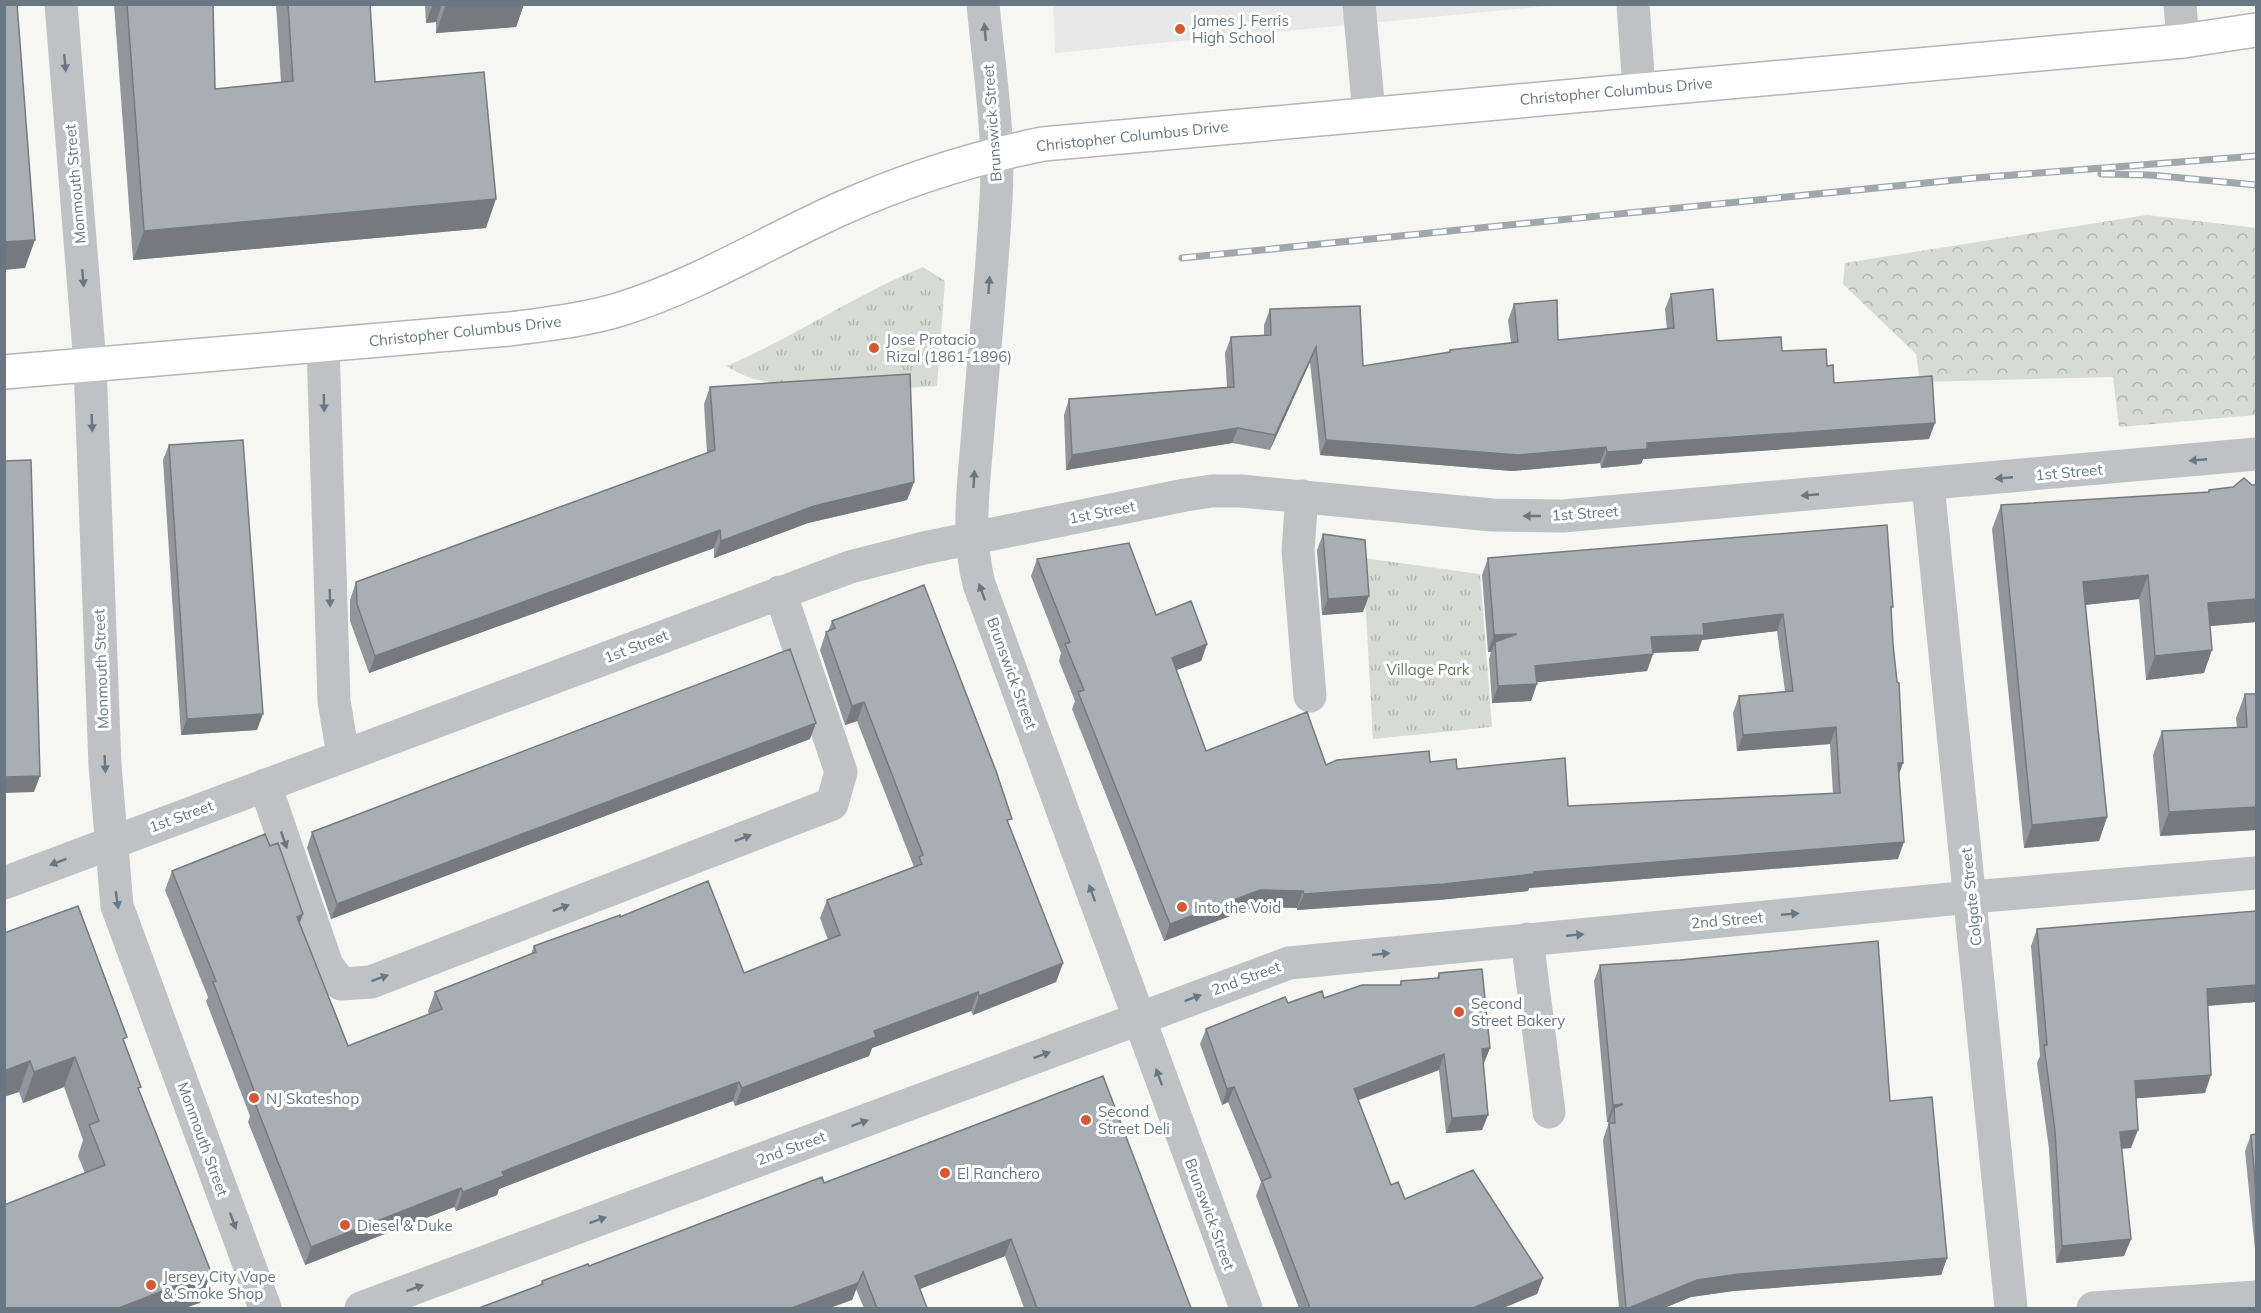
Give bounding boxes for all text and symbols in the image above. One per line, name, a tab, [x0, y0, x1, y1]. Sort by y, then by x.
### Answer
place label: James J. Ferris High School	[1192, 11, 1289, 47]
marker: James J. Ferris High School	[1173, 22, 1187, 36]
one-way arrow	[980, 23, 990, 42]
one-way arrow	[60, 53, 70, 72]
street label: Brunswick Street	[978, 64, 1006, 182]
street label: Christopher Columbus Drive	[1519, 73, 1713, 109]
street label: Christopher Columbus Drive	[1035, 116, 1229, 156]
street label: Monmouth Street	[60, 123, 90, 245]
one-way arrow	[78, 269, 87, 288]
one-way arrow	[984, 275, 994, 294]
street label: Christopher Columbus Drive	[368, 311, 562, 351]
place label: Jose Protacio Rizal (1861-1896)	[886, 330, 1012, 366]
marker: Jose Protacio Rizal (1861-1896)	[867, 341, 881, 355]
one-way arrow	[319, 394, 329, 413]
one-way arrow	[87, 413, 96, 432]
one-way arrow	[2189, 455, 2208, 465]
street label: 1st Street	[2035, 460, 2103, 484]
one-way arrow	[970, 470, 979, 489]
one-way arrow	[1995, 473, 2014, 483]
one-way arrow	[1800, 490, 1819, 500]
street label: 1st Street	[1067, 496, 1137, 528]
street label: 1st Street	[1551, 501, 1619, 525]
one-way arrow	[1522, 512, 1541, 521]
one-way arrow	[977, 583, 987, 601]
one-way arrow	[326, 589, 335, 608]
street label: Monmouth Street	[89, 609, 113, 729]
street label: Brunswick Street	[983, 615, 1041, 731]
street label: 1st Street	[601, 625, 671, 667]
park label: Village Park	[1387, 660, 1470, 679]
one-way arrow	[101, 755, 110, 774]
street label: 1st Street	[146, 796, 216, 836]
one-way arrow	[280, 831, 289, 849]
one-way arrow	[735, 833, 753, 843]
street label: Colgate Street	[1956, 847, 1986, 947]
one-way arrow	[49, 858, 67, 868]
one-way arrow	[1087, 884, 1097, 902]
one-way arrow	[112, 891, 121, 910]
place label: Into the Void	[1194, 898, 1281, 917]
marker: Into the Void	[1175, 900, 1189, 914]
one-way arrow	[553, 903, 571, 913]
street label: 2nd Street	[1690, 907, 1764, 933]
one-way arrow	[1781, 909, 1800, 919]
one-way arrow	[1565, 930, 1584, 940]
one-way arrow	[1371, 949, 1390, 959]
street label: 2nd Street	[1209, 957, 1283, 999]
one-way arrow	[371, 973, 389, 983]
one-way arrow	[1184, 993, 1202, 1003]
place label: Second Street Bakery	[1471, 994, 1565, 1030]
marker: Second Street Bakery	[1452, 1005, 1466, 1019]
one-way arrow	[1034, 1049, 1052, 1059]
one-way arrow	[1154, 1067, 1164, 1085]
street label: Monmouth Street	[174, 1079, 232, 1199]
place label: NJ Skateshop	[266, 1089, 359, 1108]
marker: NJ Skateshop	[247, 1091, 261, 1105]
place label: Second Street Deli	[1098, 1102, 1170, 1138]
marker: Second Street Deli	[1079, 1113, 1093, 1127]
one-way arrow	[851, 1117, 869, 1127]
street label: 2nd Street	[754, 1127, 828, 1169]
street label: Brunswick Street	[1181, 1156, 1239, 1272]
place label: El Ranchero	[957, 1164, 1040, 1183]
marker: El Ranchero	[938, 1166, 952, 1180]
one-way arrow	[229, 1212, 238, 1230]
one-way arrow	[589, 1215, 607, 1224]
place label: Diesel & Duke	[357, 1216, 453, 1235]
marker: Diesel & Duke	[338, 1218, 352, 1232]
place label: Jersey City Vape & Smoke Shop	[163, 1267, 276, 1303]
marker: Jersey City Vape & Smoke Shop	[144, 1278, 158, 1292]
one-way arrow	[407, 1283, 425, 1293]

